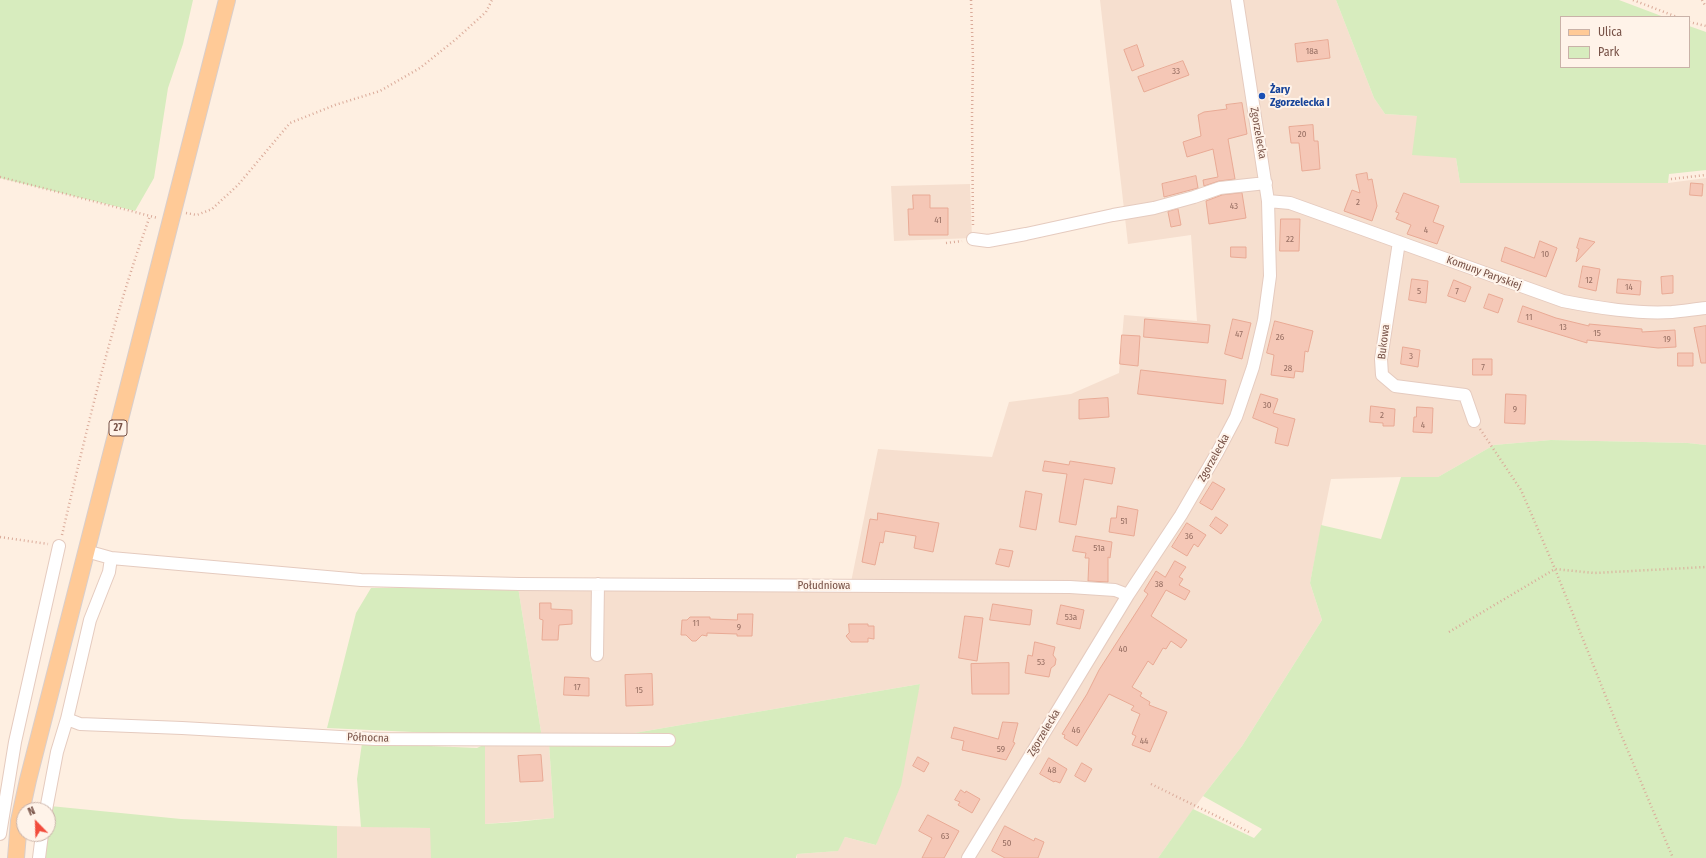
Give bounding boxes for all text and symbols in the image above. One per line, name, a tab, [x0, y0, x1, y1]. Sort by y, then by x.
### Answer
legend	[1560, 16, 1690, 68]
text: Ulica	[1598, 25, 1622, 39]
text: Park	[1598, 45, 1619, 59]
house number: 18a	[1306, 46, 1318, 56]
house number: 33	[1172, 66, 1180, 76]
place label: Żary Zgorzelecka I	[1270, 83, 1330, 109]
marker: Żary Zgorzelecka I	[1257, 91, 1267, 101]
street label: Zgorzelecka	[1247, 106, 1269, 160]
house number: 20	[1298, 129, 1306, 139]
house number: 2	[1356, 197, 1360, 207]
house number: 43	[1230, 201, 1238, 211]
house number: 41	[934, 215, 942, 225]
house number: 4	[1424, 225, 1428, 235]
house number: 22	[1286, 234, 1294, 244]
house number: 10	[1541, 249, 1549, 259]
street label: Komuny Paryskiej	[1445, 253, 1523, 293]
house number: 12	[1585, 275, 1593, 285]
house number: 14	[1625, 282, 1633, 292]
house number: 5	[1417, 286, 1421, 296]
house number: 7	[1455, 286, 1459, 296]
house number: 11	[1526, 312, 1532, 322]
house number: 13	[1559, 322, 1567, 332]
street label: Bukowa	[1375, 324, 1393, 360]
house number: 15	[1593, 328, 1601, 338]
house number: 47	[1235, 329, 1243, 339]
house number: 26	[1276, 332, 1284, 342]
house number: 19	[1663, 334, 1671, 344]
house number: 3	[1409, 351, 1413, 361]
house number: 7	[1481, 362, 1485, 372]
house number: 28	[1284, 363, 1292, 373]
house number: 30	[1263, 400, 1271, 410]
house number: 9	[1513, 404, 1517, 414]
house number: 2	[1380, 410, 1384, 420]
road number: 27	[109, 420, 127, 436]
house number: 4	[1421, 420, 1425, 430]
street label: Zgorzelecka	[1196, 432, 1232, 484]
house number: 51	[1120, 516, 1128, 526]
house number: 36	[1185, 531, 1193, 541]
house number: 51a	[1093, 543, 1105, 553]
street label: Południowa	[798, 579, 850, 593]
house number: 38	[1155, 579, 1163, 589]
house number: 53a	[1065, 612, 1077, 622]
house number: 11	[693, 618, 699, 628]
house number: 9	[737, 622, 741, 632]
house number: 40	[1118, 644, 1128, 654]
house number: 53	[1037, 657, 1045, 667]
house number: 17	[573, 682, 581, 692]
house number: 15	[635, 685, 643, 695]
street label: Zgorzelecka	[1025, 707, 1063, 759]
house number: 46	[1072, 725, 1080, 735]
street label: Północna	[347, 731, 389, 745]
house number: 44	[1140, 736, 1148, 746]
house number: 59	[997, 744, 1005, 754]
house number: 48	[1048, 765, 1056, 775]
north arrow	[16, 802, 56, 842]
text: N	[26, 804, 37, 819]
house number: 63	[941, 831, 949, 841]
house number: 50	[1003, 838, 1011, 848]

